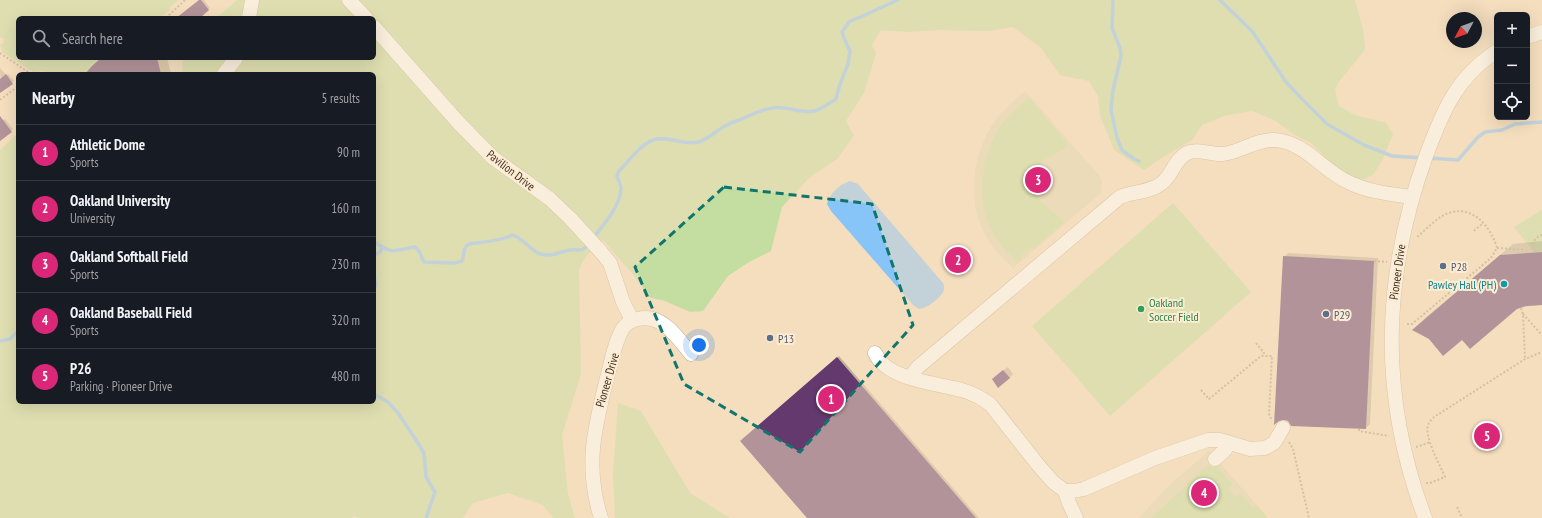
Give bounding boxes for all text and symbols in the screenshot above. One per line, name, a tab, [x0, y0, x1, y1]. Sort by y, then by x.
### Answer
north arrow	[1446, 12, 1482, 48]
map controls	[1494, 12, 1530, 120]
button: +	[1494, 12, 1530, 48]
search box	[16, 16, 376, 60]
icon: search	[30, 27, 52, 49]
text: Search here	[62, 29, 123, 48]
button: −	[1494, 48, 1530, 84]
button: locate	[1494, 84, 1530, 120]
text: Nearby	[32, 87, 75, 109]
text: 5 results	[321, 90, 360, 107]
text: Athletic Dome	[70, 135, 145, 154]
text: 1	[42, 144, 48, 161]
text: 90 m	[337, 144, 360, 161]
street label: Pavilion Drive	[484, 146, 538, 194]
text: Sports	[70, 154, 99, 171]
pin: 3	[1025, 165, 1051, 195]
text: Oakland University	[70, 191, 170, 210]
text: 2	[42, 200, 48, 217]
text: 160 m	[331, 200, 360, 217]
text: University	[70, 210, 115, 227]
street label: Pioneer Drive	[1386, 243, 1408, 301]
pin: 2	[945, 245, 971, 275]
text: Oakland Softball Field	[70, 247, 188, 266]
text: 3	[42, 256, 48, 273]
text: 230 m	[331, 256, 360, 273]
place label: P28	[1451, 259, 1467, 274]
marker: P28	[1438, 261, 1448, 271]
text: Sports	[70, 266, 99, 283]
place label: Pawley Hall (PH)	[1428, 277, 1496, 292]
marker: Pawley Hall (PH)	[1499, 279, 1509, 289]
place label: Oakland Soccer Field	[1149, 295, 1199, 324]
text: Oakland Baseball Field	[70, 303, 192, 322]
marker: Oakland Soccer Field	[1136, 304, 1146, 314]
place label: P29	[1334, 307, 1350, 322]
marker: P29	[1321, 309, 1331, 319]
text: 4	[42, 312, 48, 329]
text: 320 m	[331, 312, 360, 329]
text: Sports	[70, 322, 99, 339]
place label: P13	[778, 331, 794, 346]
marker: P13	[765, 333, 775, 343]
your location	[689, 335, 709, 355]
street label: Pioneer Drive	[592, 351, 622, 409]
text: P26	[70, 359, 92, 378]
text: 5	[42, 368, 48, 385]
text: 480 m	[331, 368, 360, 385]
text: Parking · Pioneer Drive	[70, 378, 172, 395]
pin: 1	[818, 384, 844, 414]
pin: 5	[1474, 421, 1500, 451]
pin: 4	[1191, 478, 1217, 508]

